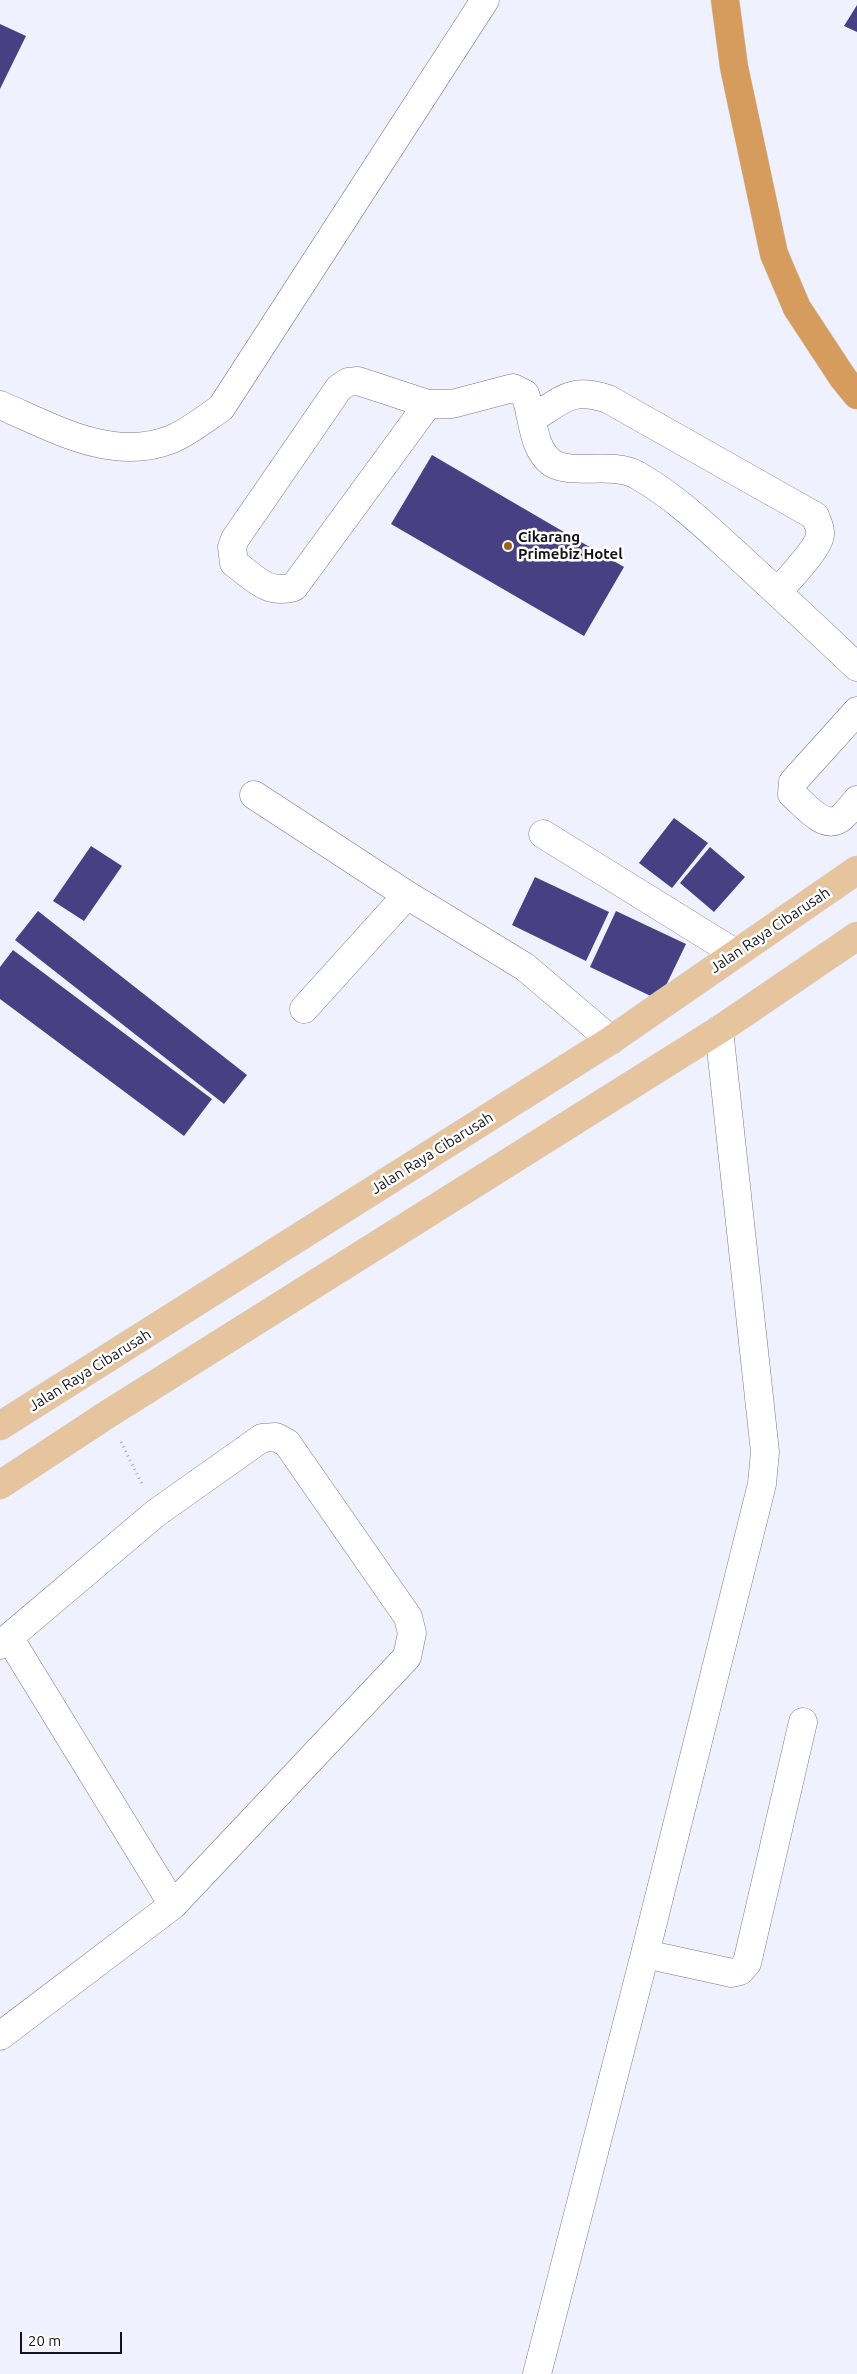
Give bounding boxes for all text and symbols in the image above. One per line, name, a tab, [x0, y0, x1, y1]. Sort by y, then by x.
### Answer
place label: Cikarang Primebiz Hotel	[518, 528, 623, 563]
marker: Cikarang Primebiz Hotel	[502, 540, 514, 552]
street label: Jalan Raya Cibarusah	[707, 883, 833, 977]
street label: Jalan Raya Cibarusah	[368, 1108, 496, 1198]
street label: Jalan Raya Cibarusah	[26, 1325, 154, 1415]
scale bar	[22, 2322, 125, 2354]
text: 20 m	[28, 2332, 61, 2349]

